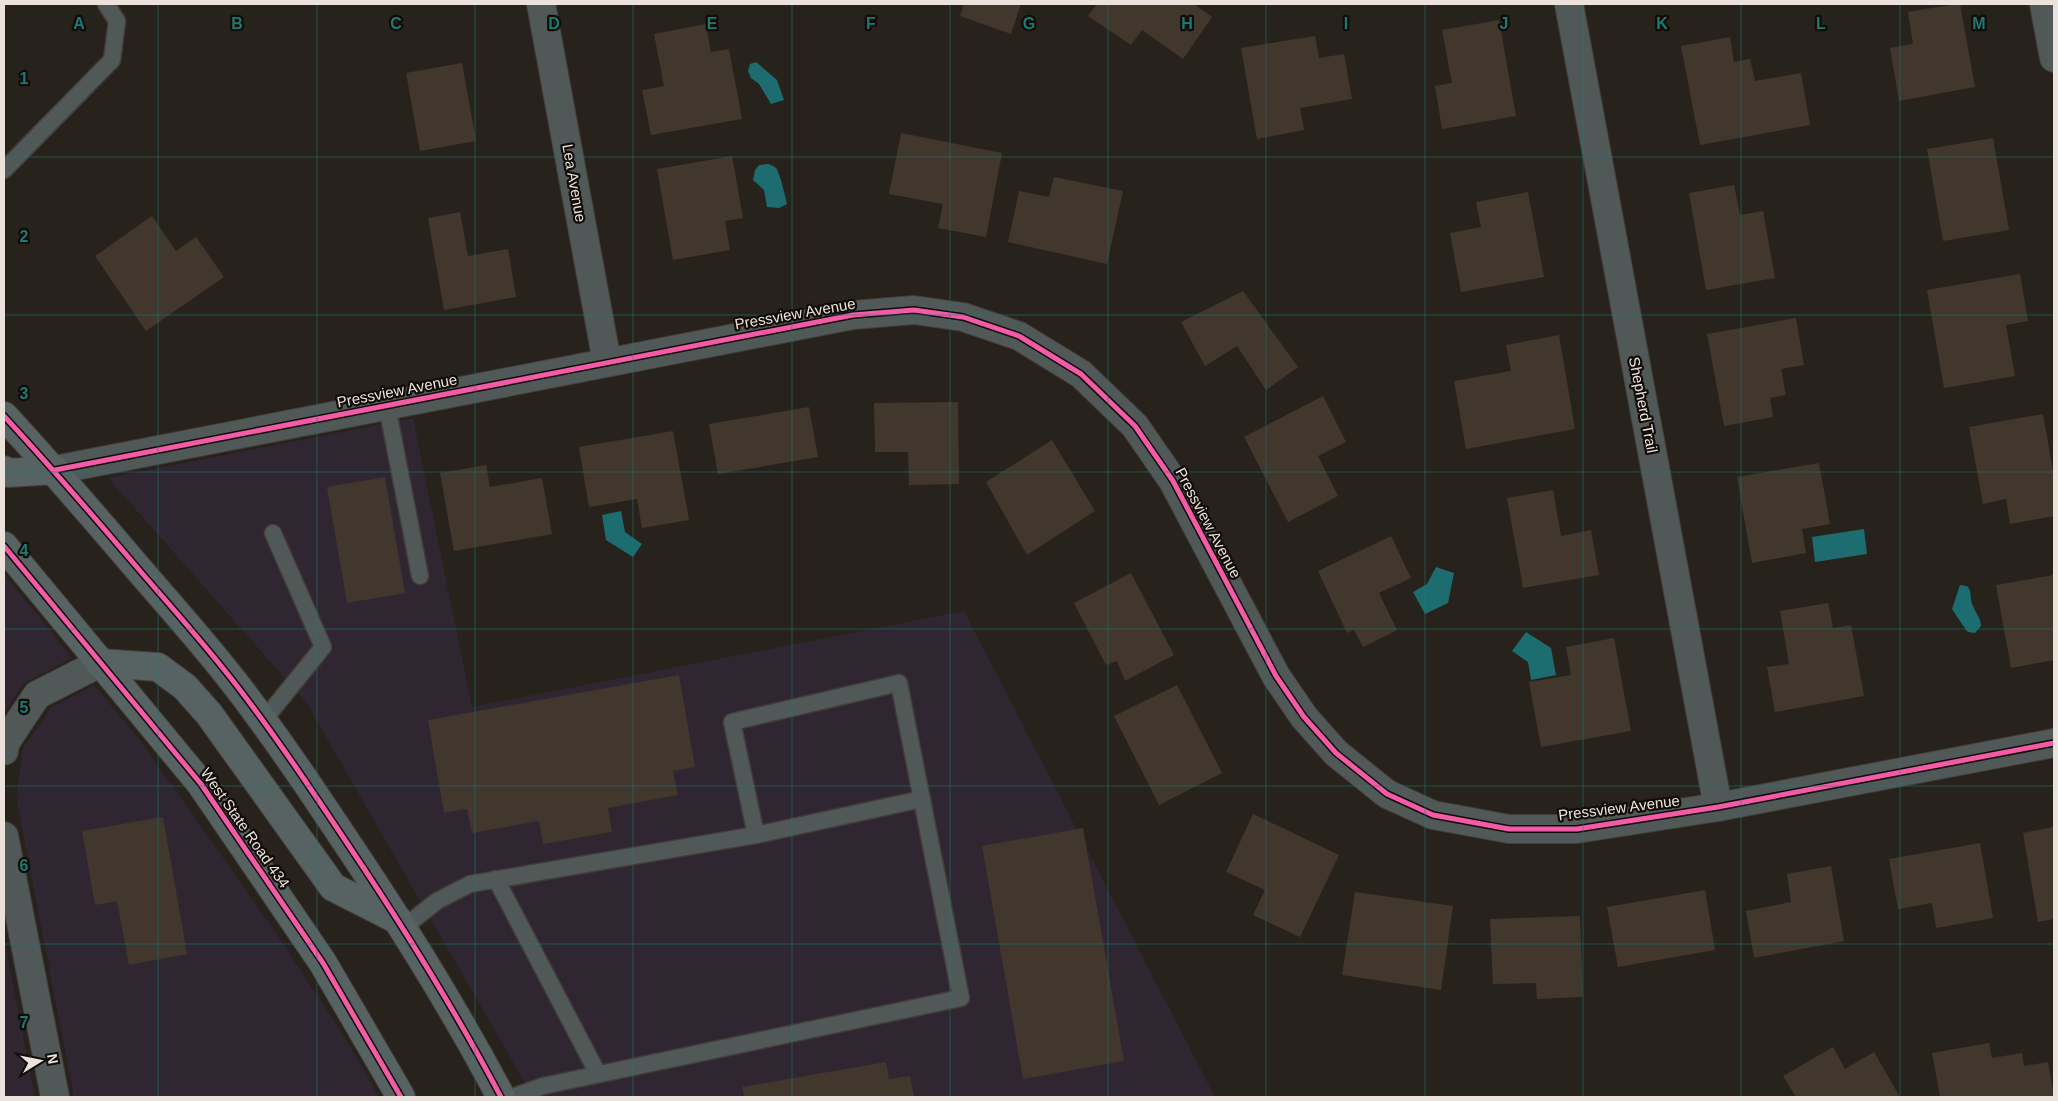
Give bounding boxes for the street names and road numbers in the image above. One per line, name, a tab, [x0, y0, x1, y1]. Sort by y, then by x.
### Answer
street label: Lea Avenue	[559, 143, 590, 223]
street label: Pressview Avenue	[733, 295, 857, 332]
street label: Shepherd Trail	[1626, 355, 1661, 454]
street label: Pressview Avenue	[335, 370, 459, 411]
street label: Pressview Avenue	[1172, 465, 1245, 581]
street label: West State Road 434	[198, 765, 293, 891]
street label: Pressview Avenue	[1557, 792, 1681, 823]

